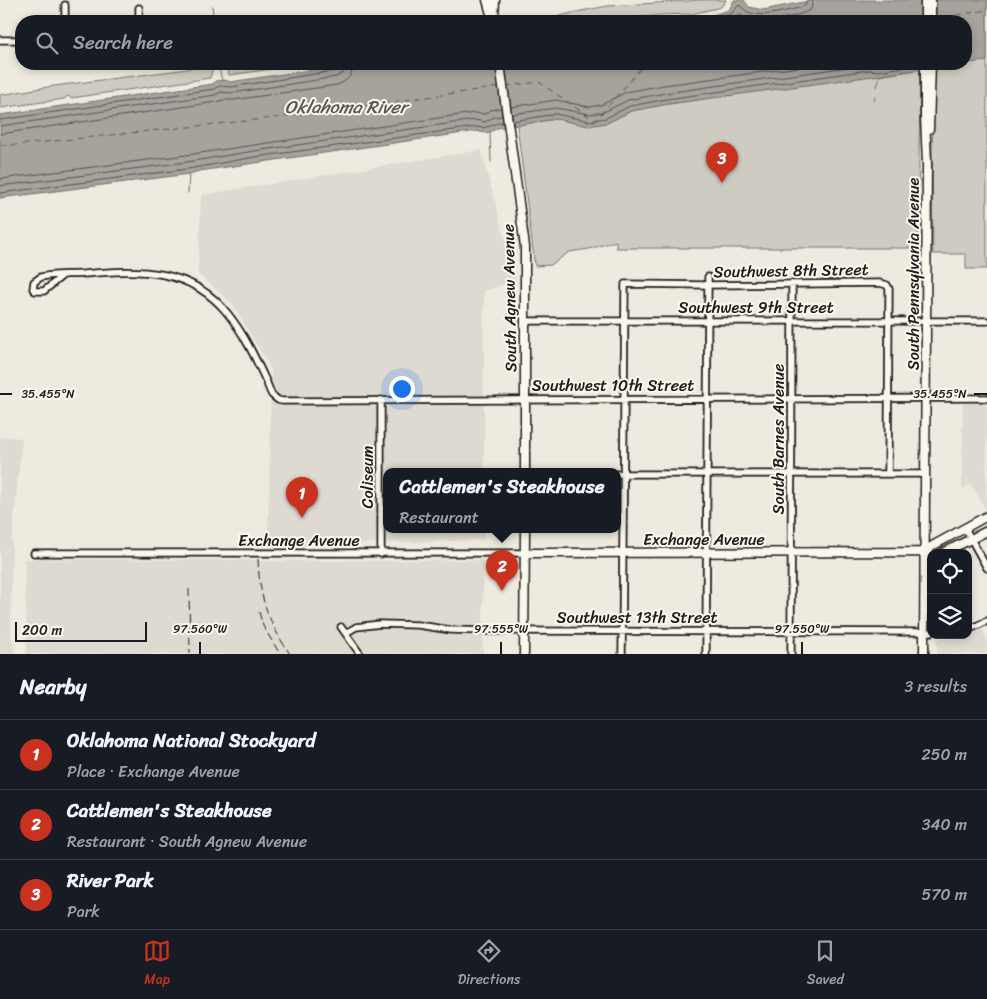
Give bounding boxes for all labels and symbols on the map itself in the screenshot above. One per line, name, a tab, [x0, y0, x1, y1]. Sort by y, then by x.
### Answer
water label: Oklahoma River	[285, 91, 411, 123]
pin: 3	[706, 142, 738, 183]
street label: South Pennsylvania Avenue	[899, 177, 928, 370]
street label: South Agnew Avenue	[494, 224, 525, 372]
street label: Southwest 8th Street	[713, 255, 869, 286]
street label: Southwest 9th Street	[678, 293, 834, 322]
street label: South Barnes Avenue	[764, 363, 793, 515]
street label: Southwest 10th Street	[532, 371, 694, 400]
your location	[389, 376, 415, 402]
text: 35.455°N	[21, 383, 75, 405]
text: 35.455°N	[913, 383, 967, 405]
street label: Coliseum	[353, 445, 382, 509]
pin: 1	[286, 477, 318, 518]
street label: Exchange Avenue	[643, 525, 765, 554]
street label: Exchange Avenue	[238, 526, 360, 555]
pin: 2	[486, 550, 518, 591]
street label: Southwest 13th Street	[556, 603, 718, 632]
text: 97.560°W	[173, 618, 228, 640]
text: 97.555°W	[474, 618, 529, 640]
text: 97.550°W	[775, 618, 830, 640]
scale bar	[15, 619, 148, 642]

